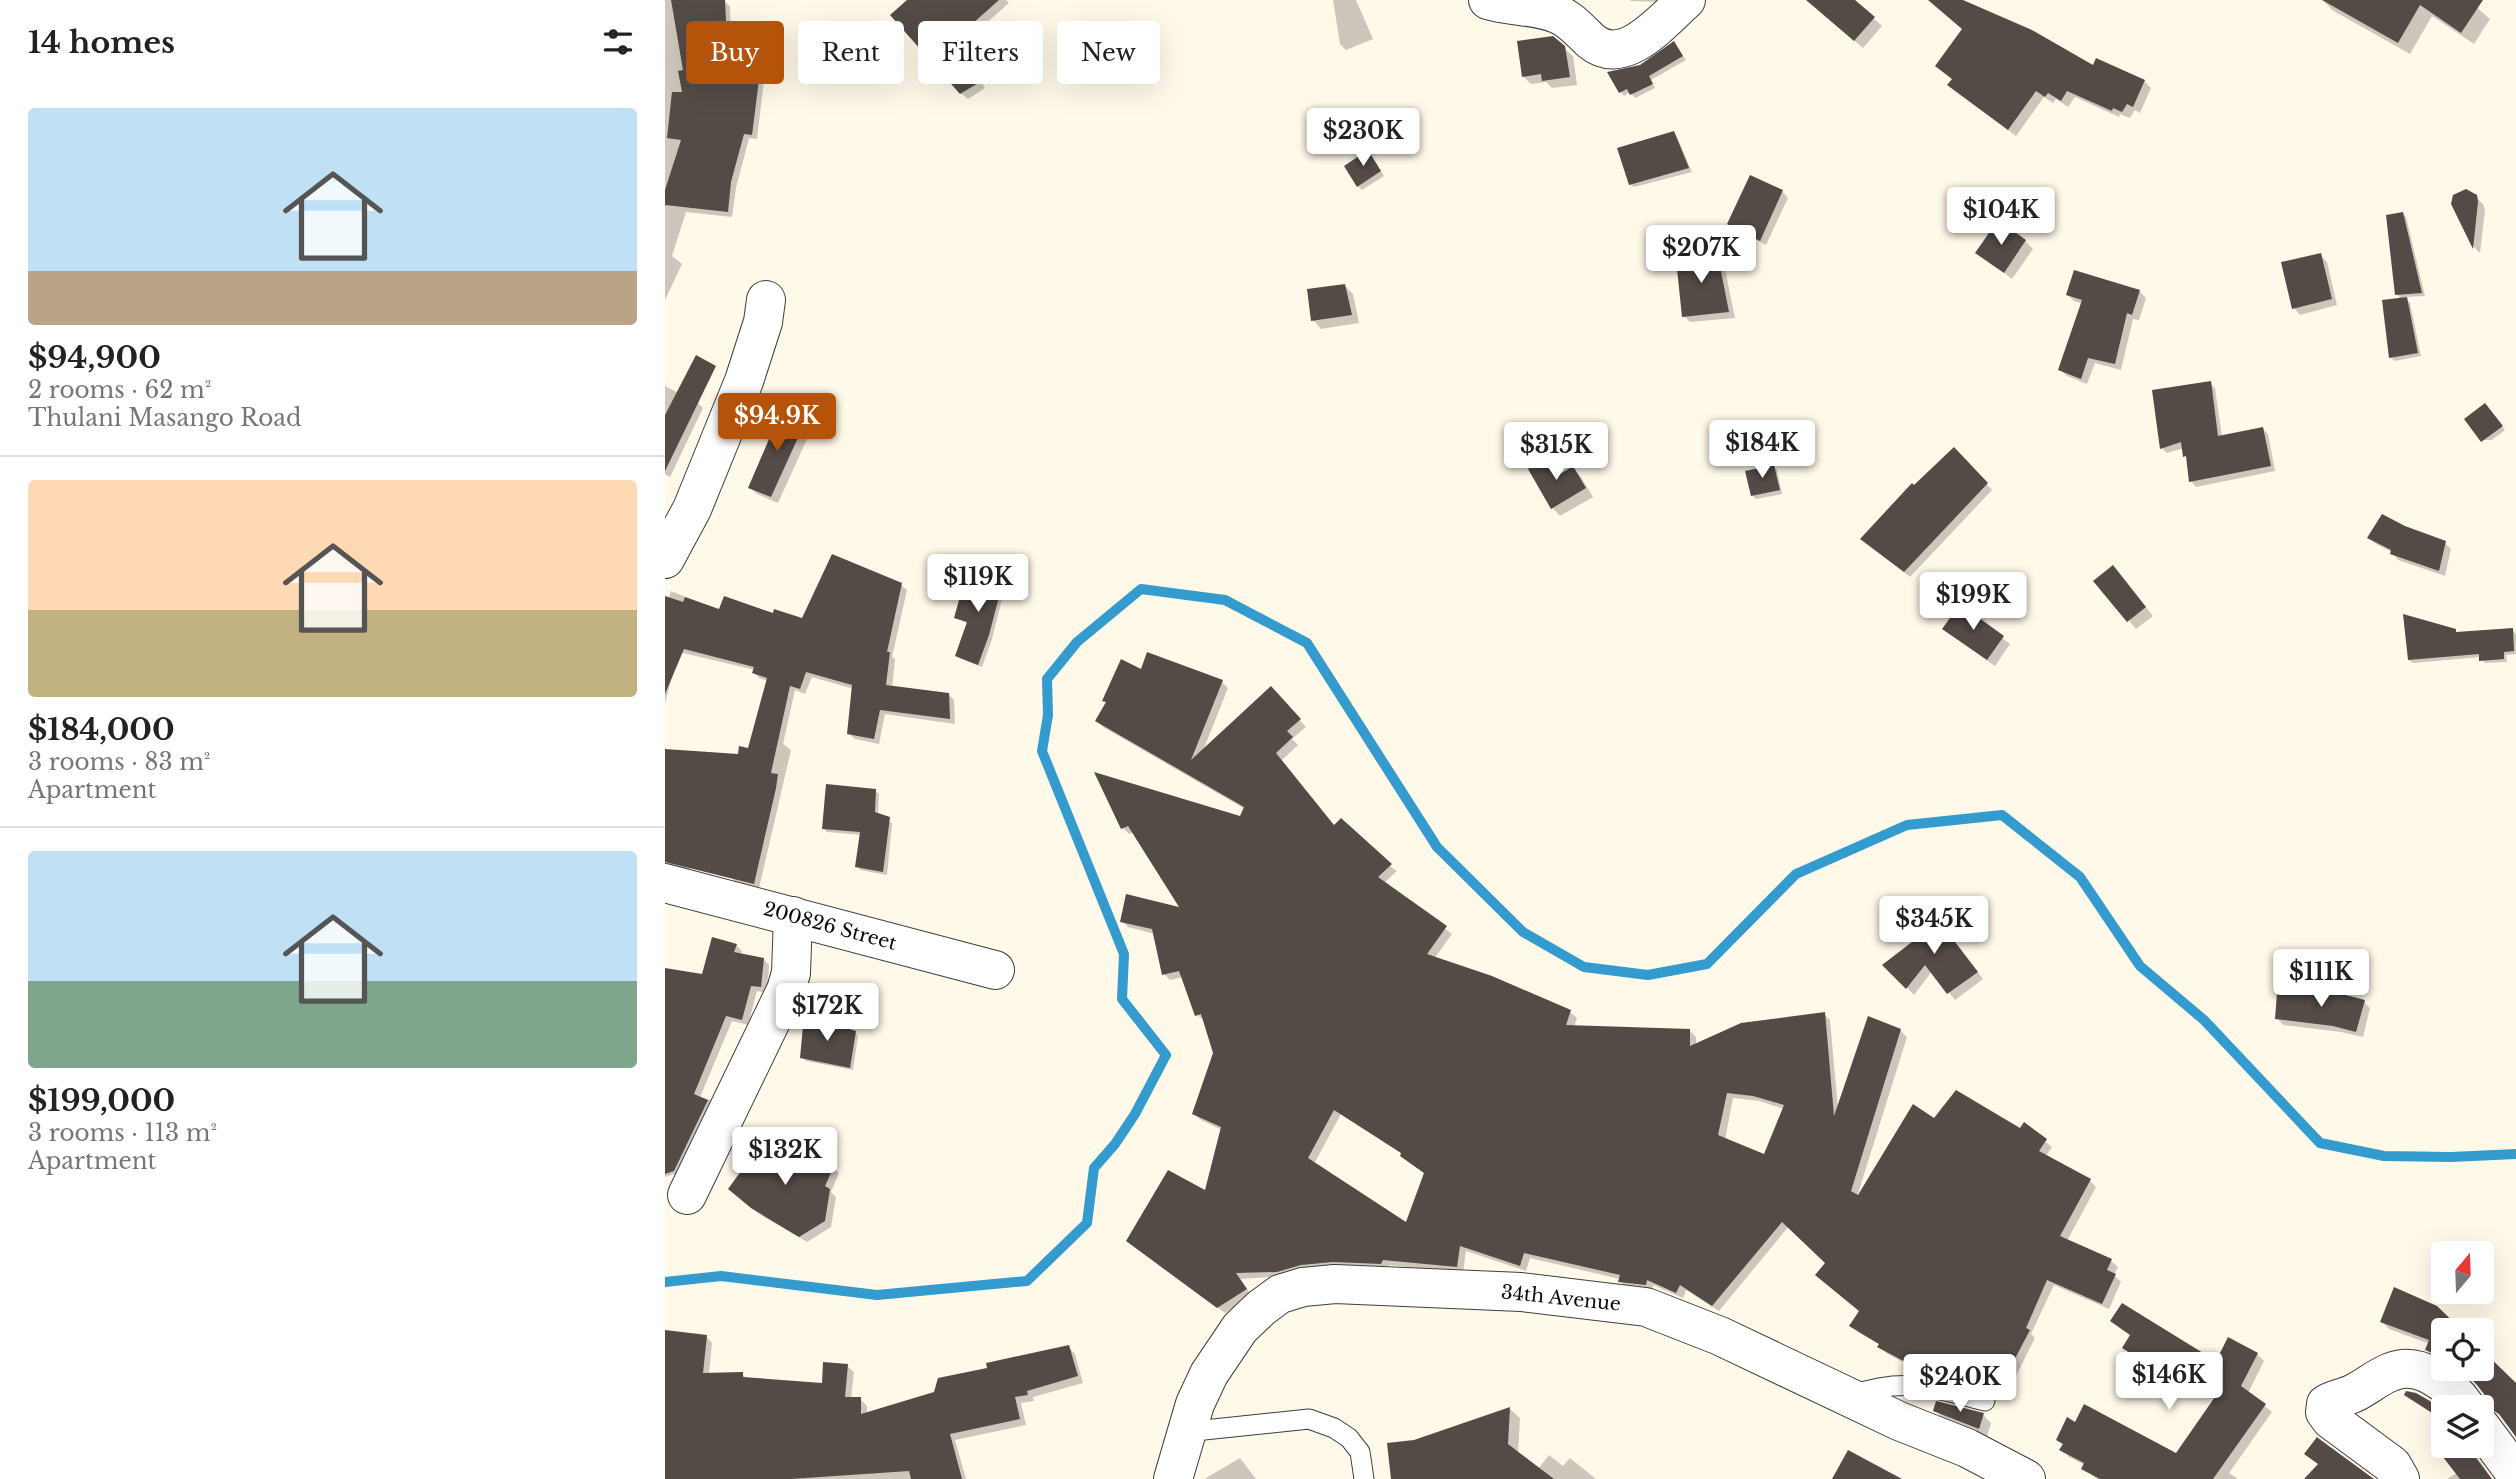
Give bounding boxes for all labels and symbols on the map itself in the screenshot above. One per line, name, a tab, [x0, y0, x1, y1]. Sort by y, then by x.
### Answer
pin: $230K	[1314, 108, 1412, 168]
pin: $104K	[1952, 188, 2050, 247]
pin: $207K	[1652, 226, 1750, 285]
pin: $94.9K	[720, 393, 834, 453]
pin: $184K	[1713, 420, 1811, 480]
pin: $315K	[1507, 422, 1605, 482]
pin: $119K	[929, 554, 1027, 614]
pin: $199K	[1924, 572, 2022, 632]
street label: 200826 Street	[761, 897, 900, 955]
pin: $345K	[1885, 897, 1983, 956]
pin: $111K	[2272, 950, 2370, 1009]
pin: $172K	[778, 984, 876, 1043]
pin: $132K	[736, 1128, 834, 1187]
north arrow	[2431, 1241, 2494, 1304]
street label: 34th Avenue	[1500, 1280, 1622, 1316]
pin: $146K	[2120, 1352, 2218, 1412]
pin: $240K	[1911, 1354, 2009, 1414]

